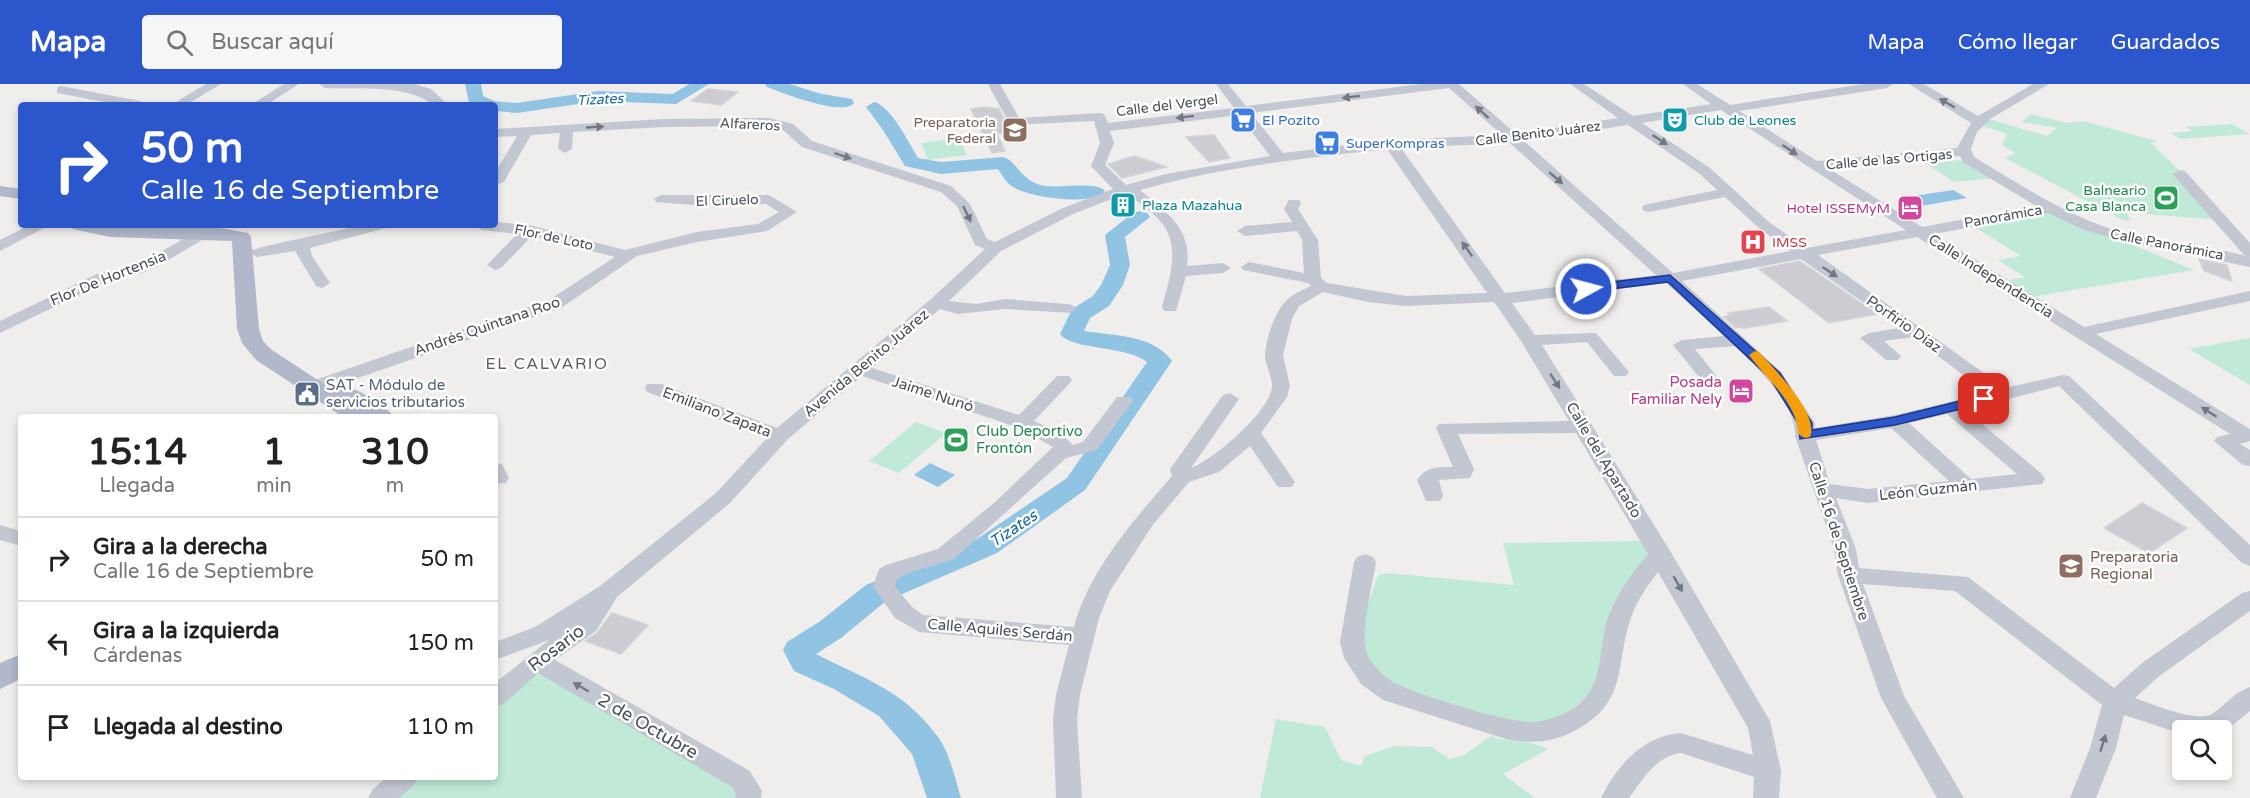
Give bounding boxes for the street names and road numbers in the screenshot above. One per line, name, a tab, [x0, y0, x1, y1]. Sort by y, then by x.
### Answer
street label: Calle del Vergel	[1115, 91, 1219, 120]
street label: Alfareros	[719, 114, 781, 135]
street label: Calle Benito Juárez	[1474, 117, 1602, 150]
street label: Calle de las Ortigas	[1825, 145, 1953, 174]
street label: El Ciruelo	[695, 191, 759, 210]
street label: Panorámica	[1963, 201, 2043, 232]
street label: Flor de Loto	[513, 221, 595, 254]
street label: Calle Panorámica	[2109, 225, 2225, 264]
street label: Calle Independencia	[1925, 230, 2057, 322]
street label: Flor De Hortensia	[47, 247, 169, 309]
street label: Porfirio Díaz	[1863, 292, 1945, 356]
street label: Andrés Quintana Roo	[412, 293, 562, 359]
street label: Avenida Benito Juárez	[800, 305, 932, 421]
street label: Jaime Nunó	[890, 372, 976, 416]
street label: Emiliano Zapata	[660, 383, 774, 441]
street label: Calle del Apartado	[1562, 399, 1646, 521]
street label: Calle 16 de Septiembre	[1805, 459, 1873, 623]
street label: León Guzmán	[1878, 476, 1978, 504]
street label: Calle Aquiles Serdán	[927, 615, 1073, 645]
street label: Rosario	[523, 620, 589, 676]
street label: 2 de Octubre	[594, 688, 702, 764]

